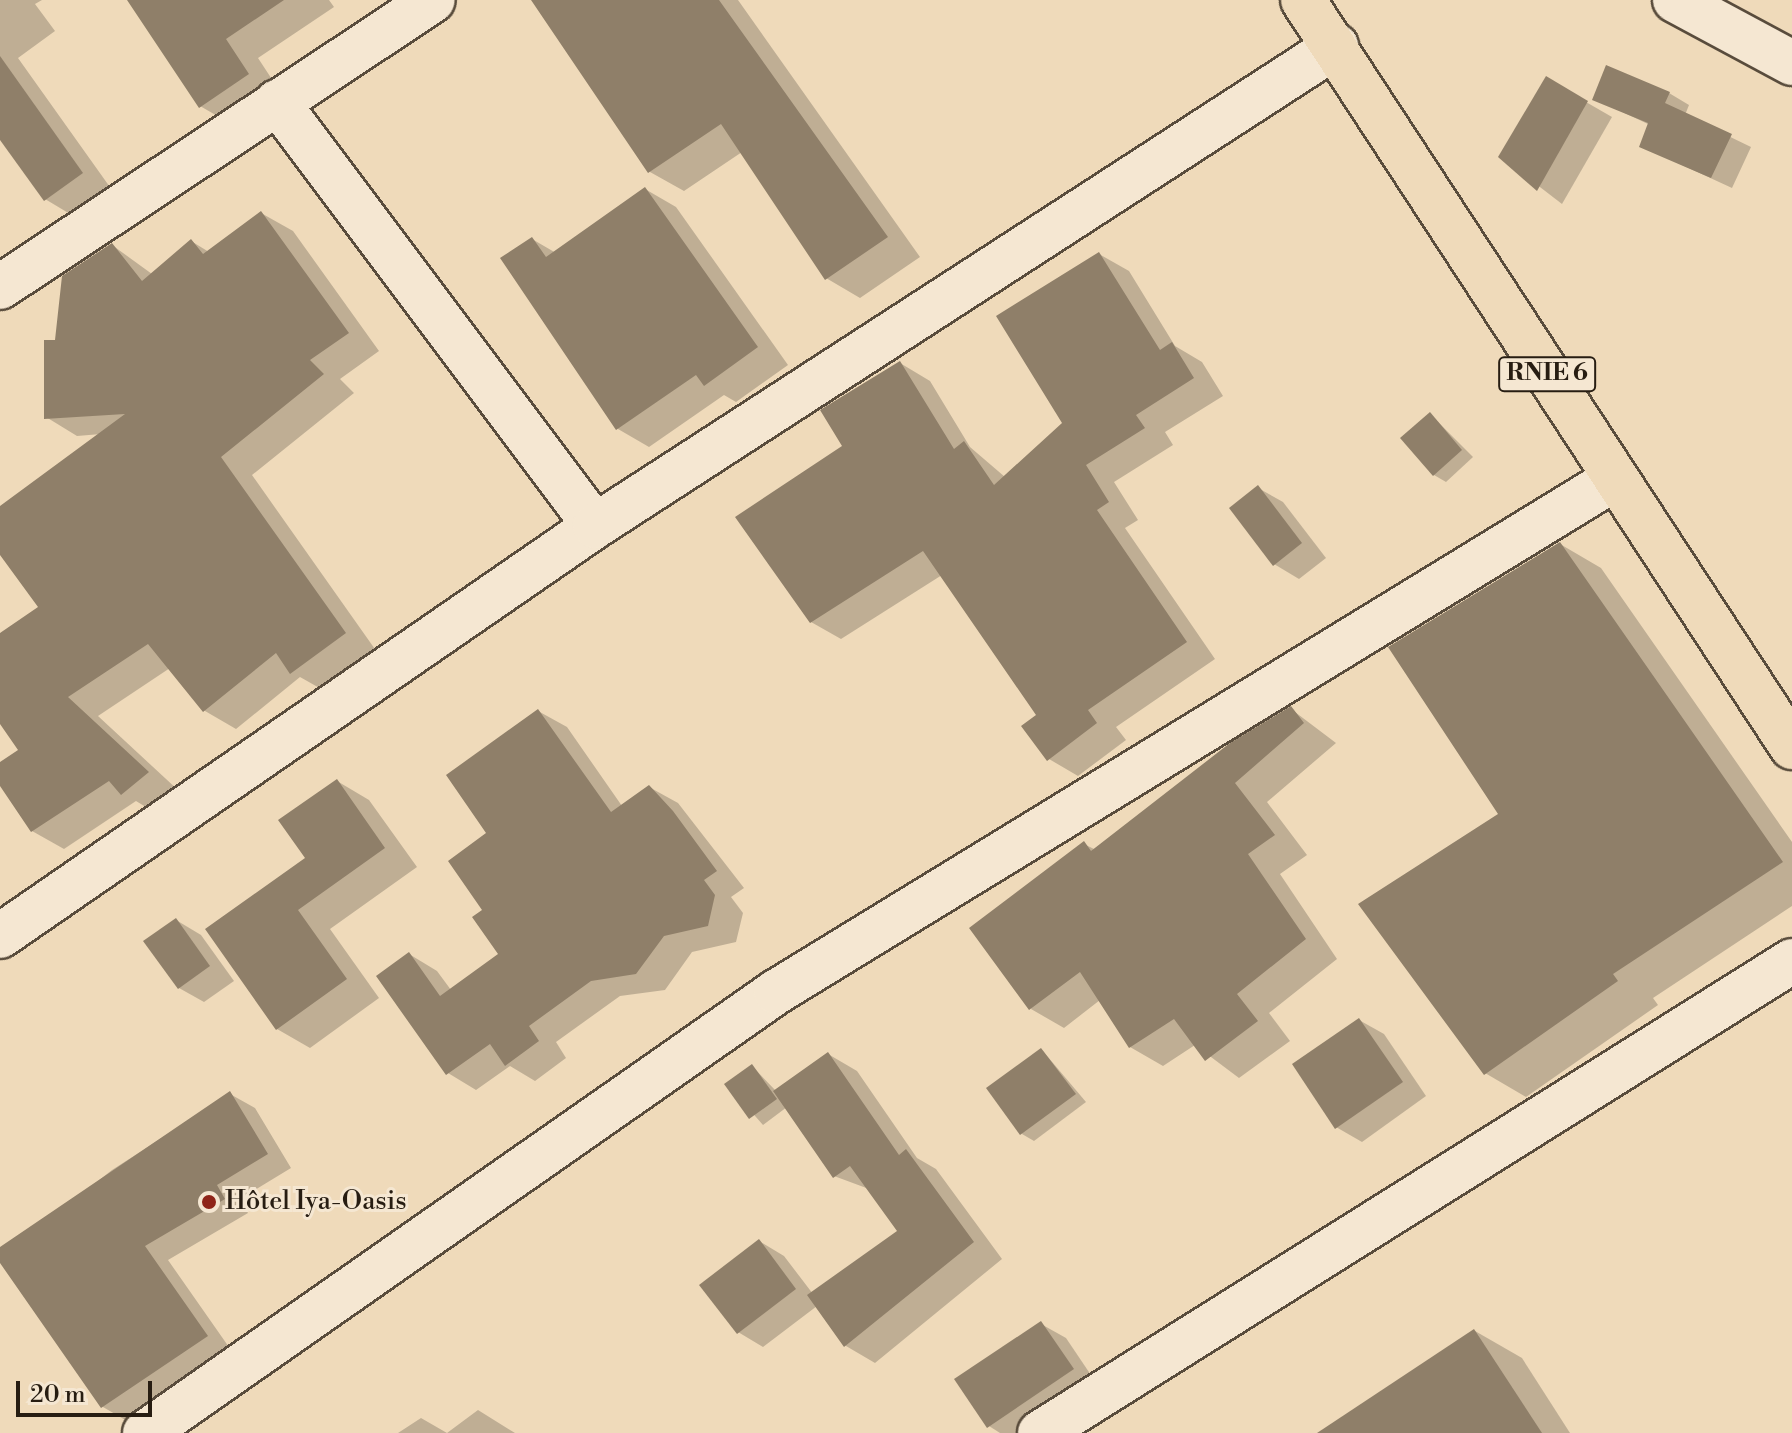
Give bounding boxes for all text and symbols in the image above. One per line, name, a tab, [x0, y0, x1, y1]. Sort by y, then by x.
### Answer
road number: RNIE 6	[1497, 354, 1597, 394]
place label: Hôtel Iya-Oasis	[225, 1186, 407, 1218]
marker: Hôtel Iya-Oasis	[200, 1193, 218, 1211]
scale bar	[20, 1365, 156, 1415]
text: 20 m	[30, 1380, 86, 1410]

